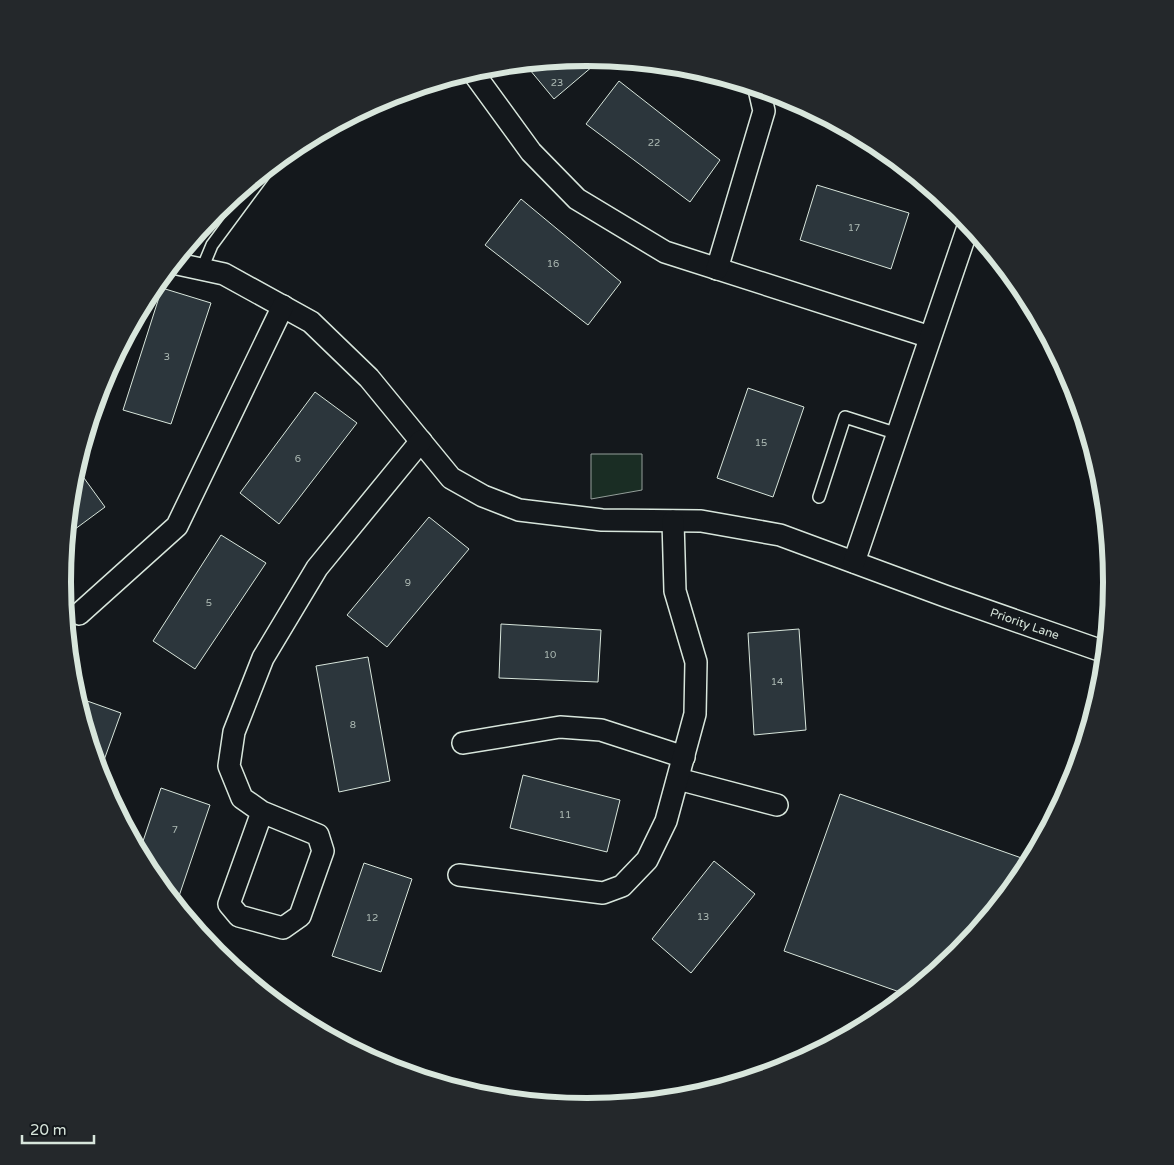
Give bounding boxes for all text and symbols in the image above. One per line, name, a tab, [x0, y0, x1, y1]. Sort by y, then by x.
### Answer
house number: 23	[551, 77, 563, 89]
house number: 22	[648, 137, 660, 149]
house number: 17	[848, 222, 860, 234]
house number: 16	[547, 258, 559, 270]
house number: 3	[164, 351, 170, 363]
house number: 15	[755, 437, 767, 449]
house number: 6	[295, 453, 301, 465]
house number: 9	[405, 577, 411, 589]
house number: 5	[206, 597, 212, 609]
street label: Priority Lane	[988, 605, 1061, 643]
house number: 10	[544, 649, 556, 661]
house number: 14	[771, 676, 783, 688]
house number: 8	[350, 719, 356, 731]
house number: 11	[559, 809, 571, 821]
house number: 7	[172, 824, 178, 836]
house number: 13	[697, 911, 709, 923]
house number: 12	[366, 912, 378, 924]
scale bar	[22, 1112, 95, 1144]
text: 20 m	[30, 1121, 67, 1139]

